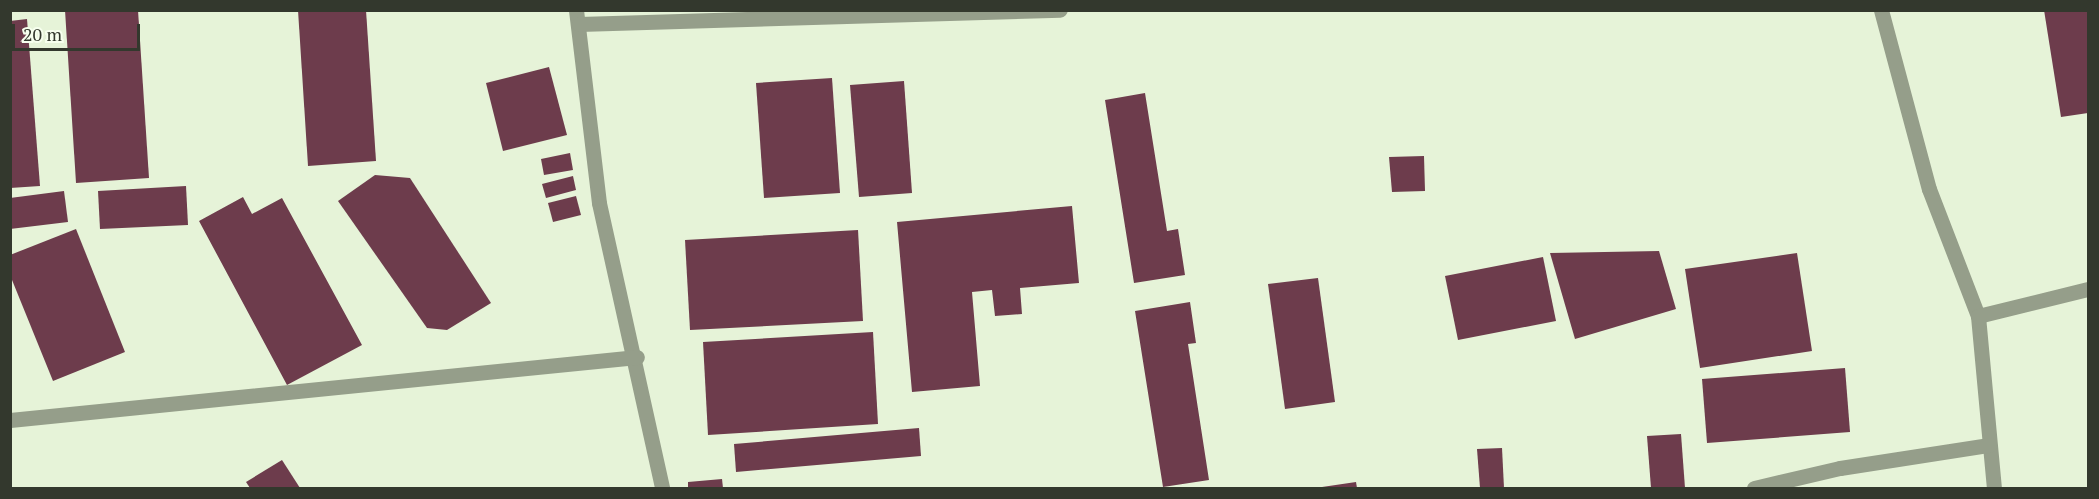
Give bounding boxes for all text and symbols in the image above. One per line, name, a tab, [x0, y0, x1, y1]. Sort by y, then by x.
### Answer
scale bar	[15, 12, 142, 50]
text: 20 m	[23, 22, 62, 46]

